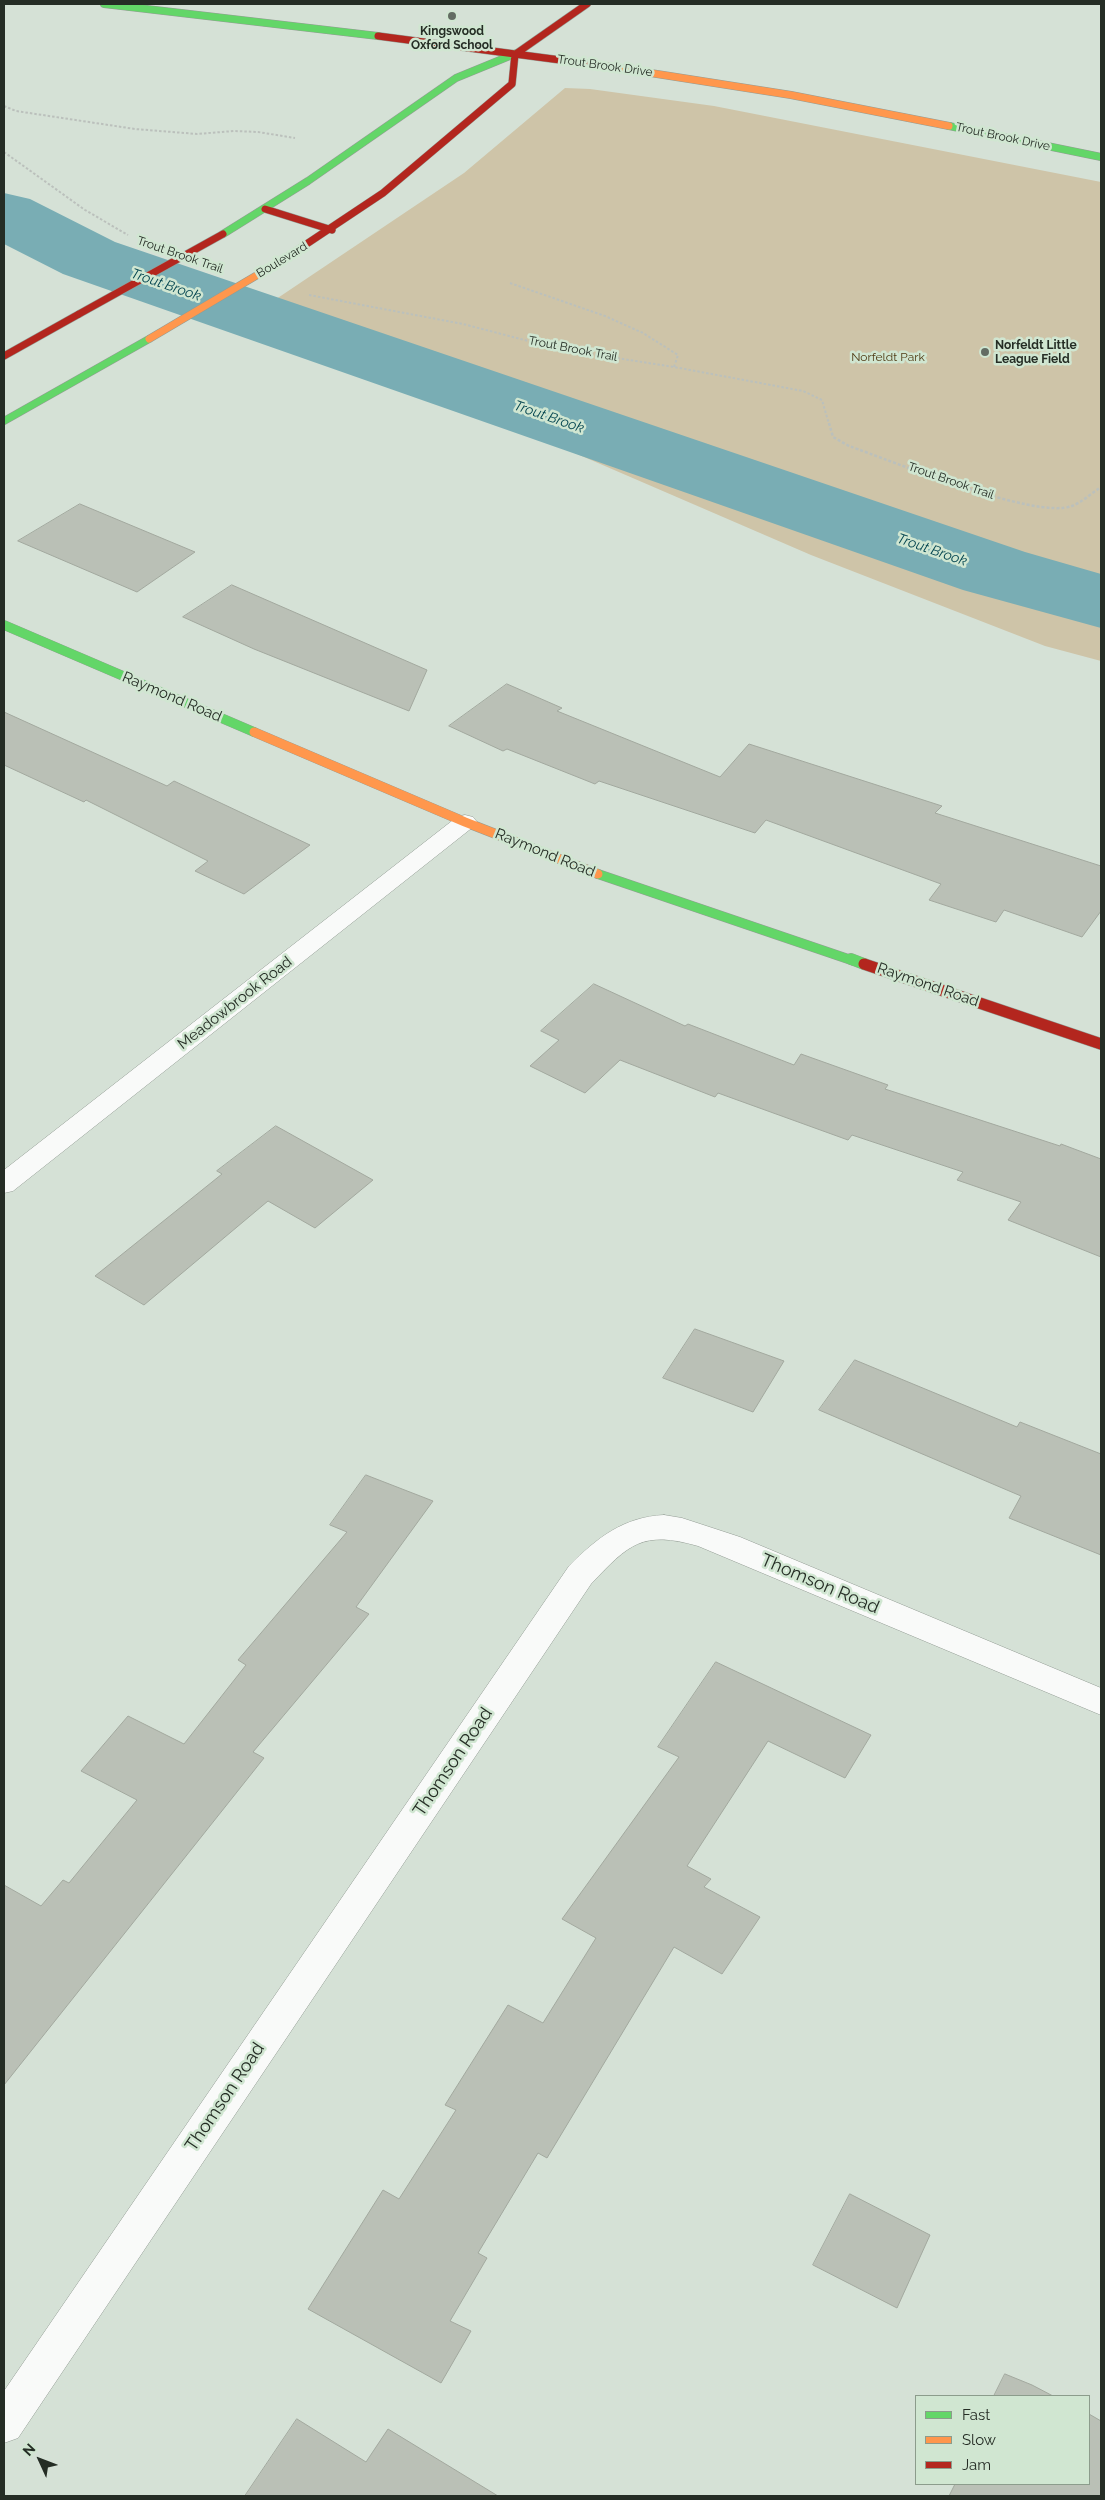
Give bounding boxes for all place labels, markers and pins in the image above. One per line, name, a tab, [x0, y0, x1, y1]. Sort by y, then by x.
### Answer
marker: Kingswood Oxford School	[446, 10, 458, 22]
place label: Kingswood Oxford School	[411, 24, 493, 52]
place label: Norfeldt Little League Field	[995, 338, 1077, 366]
marker: Norfeldt Little League Field	[979, 346, 991, 358]

